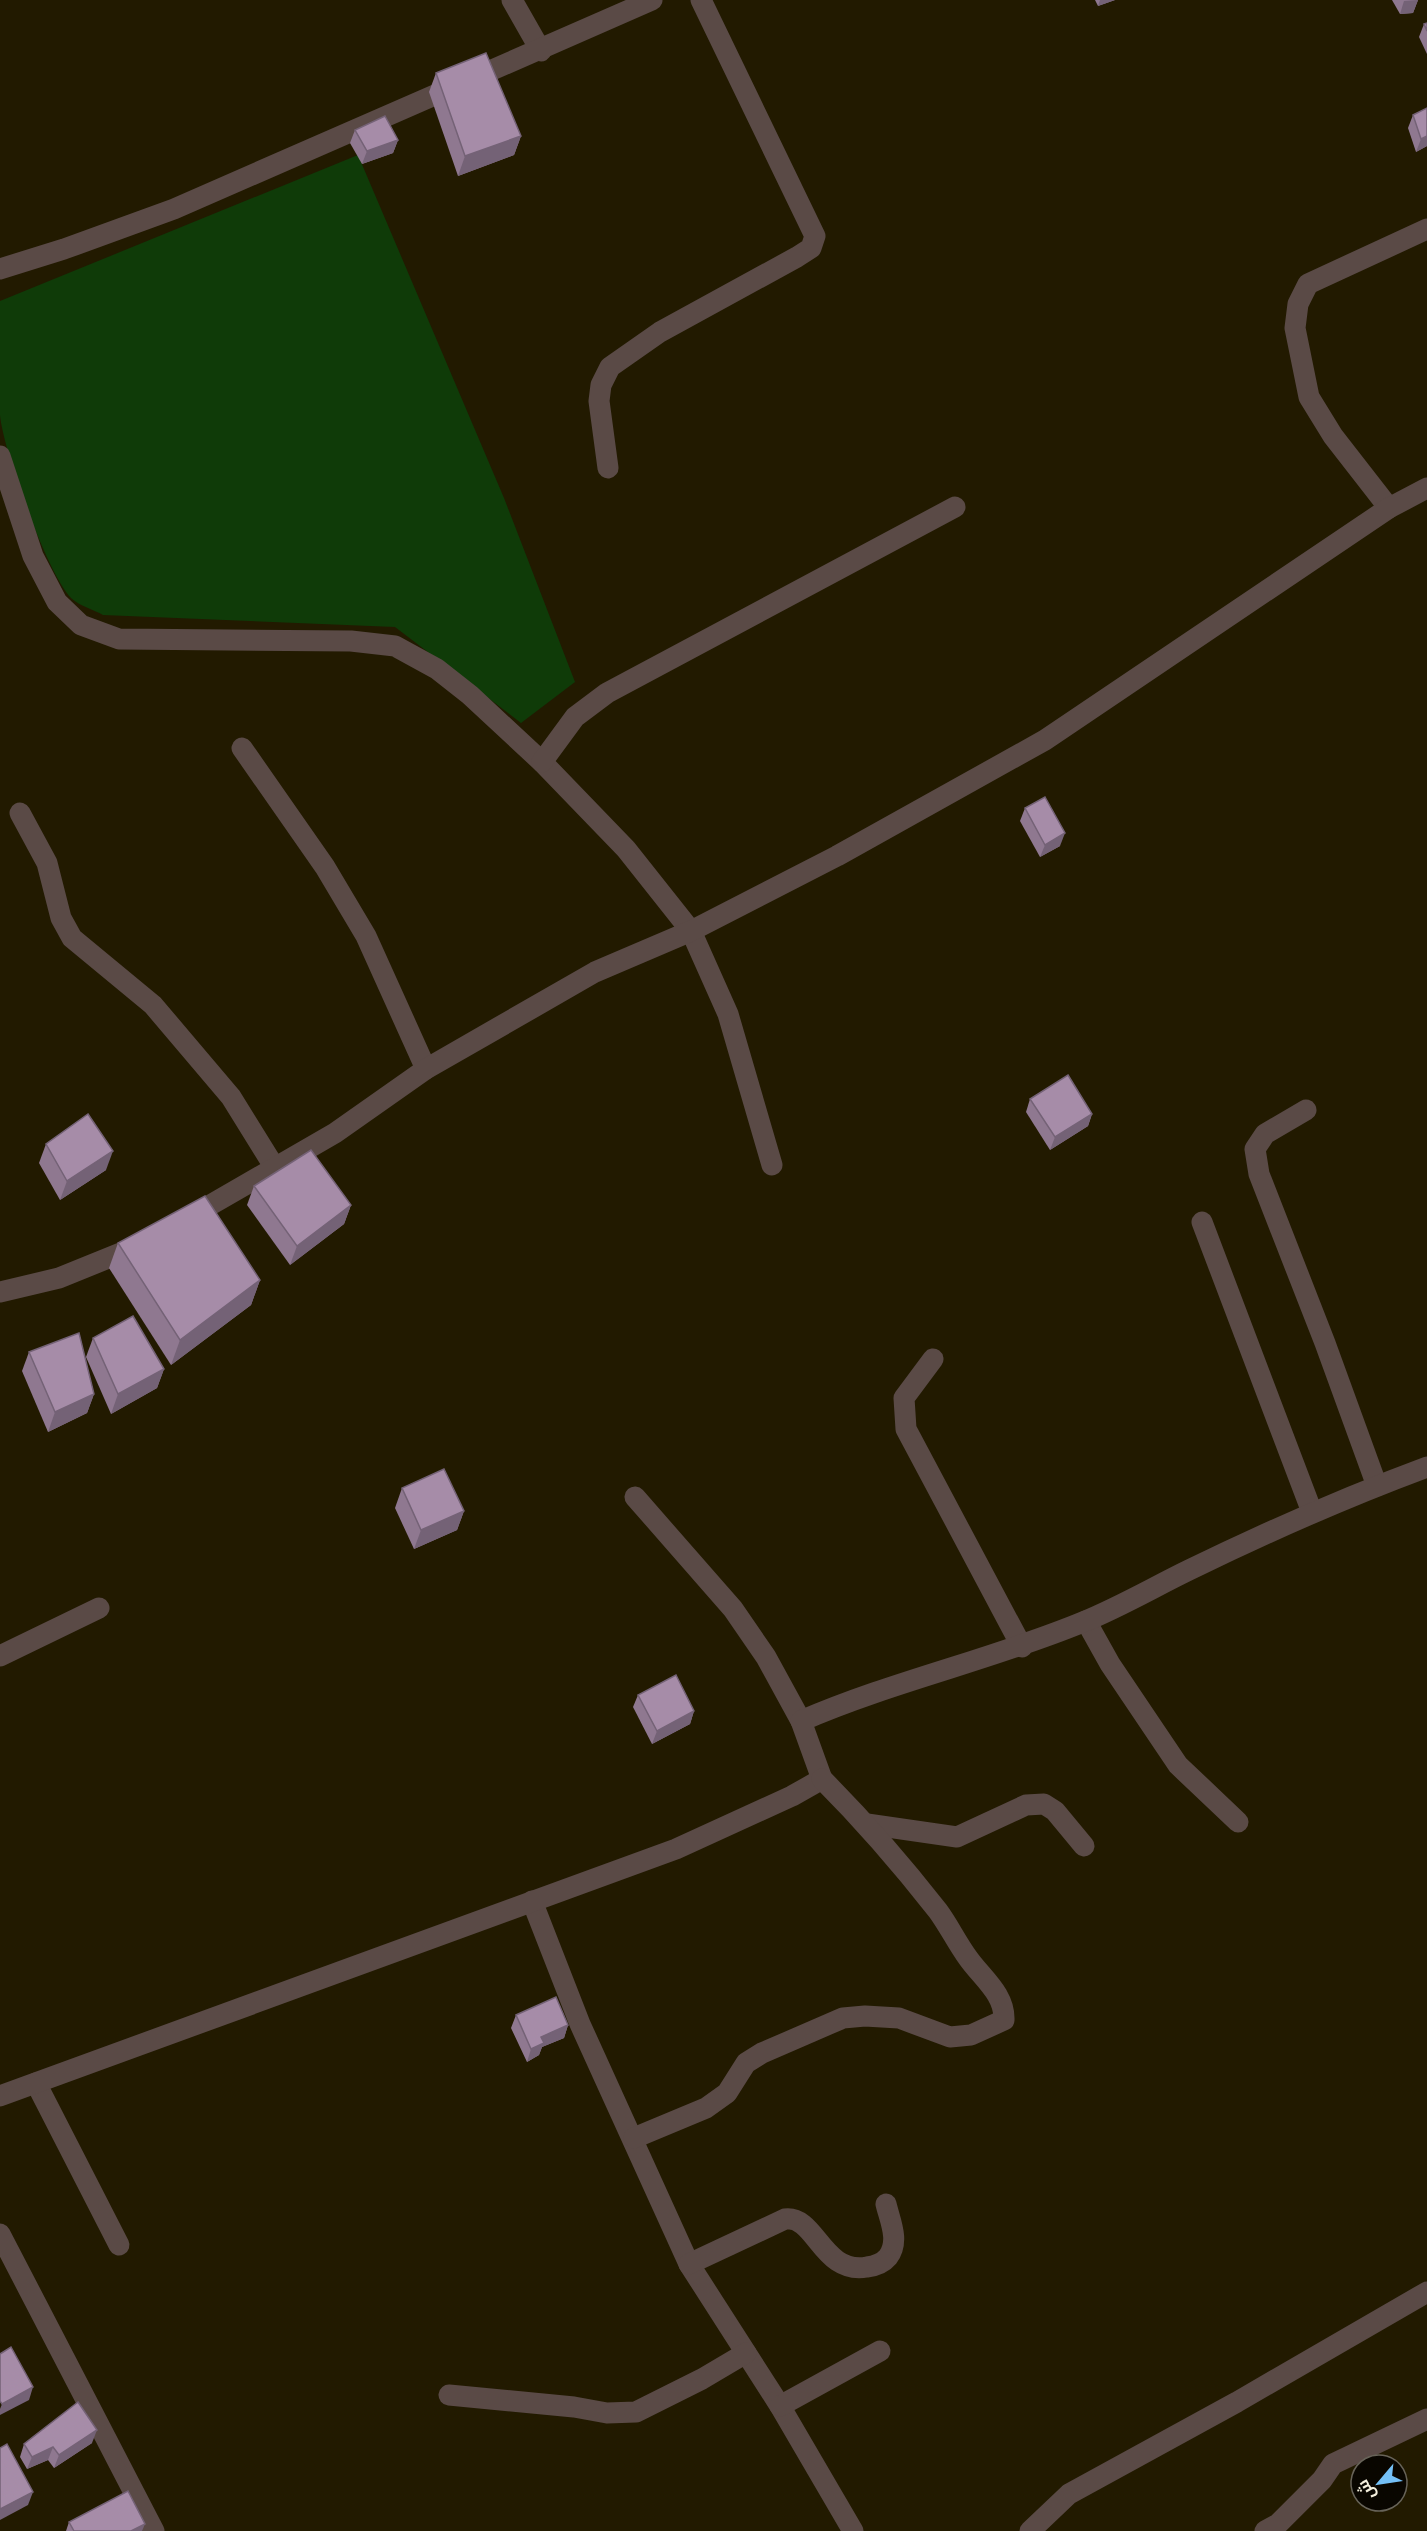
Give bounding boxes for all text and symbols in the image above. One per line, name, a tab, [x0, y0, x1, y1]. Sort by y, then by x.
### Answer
north arrow	[1349, 2453, 1409, 2513]
text: ش	[1352, 2476, 1380, 2504]

